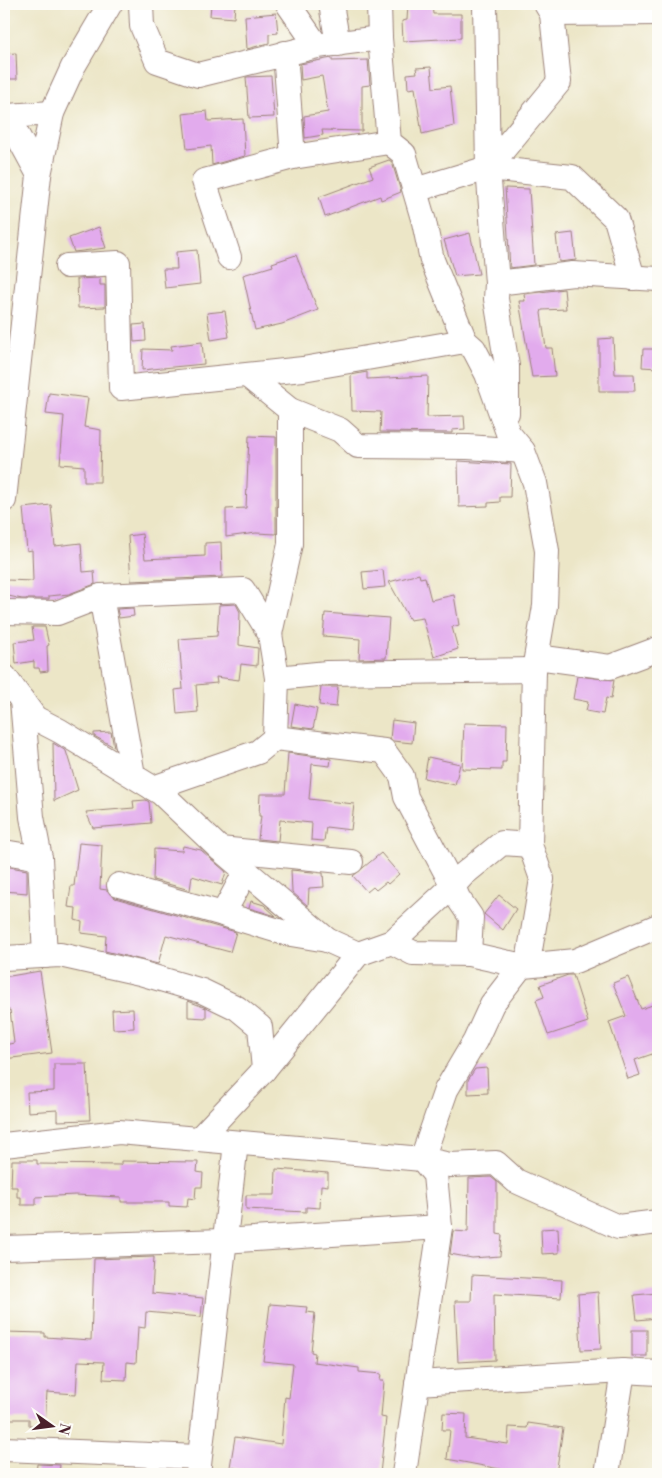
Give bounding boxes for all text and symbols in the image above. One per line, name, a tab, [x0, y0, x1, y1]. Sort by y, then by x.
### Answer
north arrow	[28, 1400, 78, 1450]
text: N	[54, 1421, 74, 1436]

